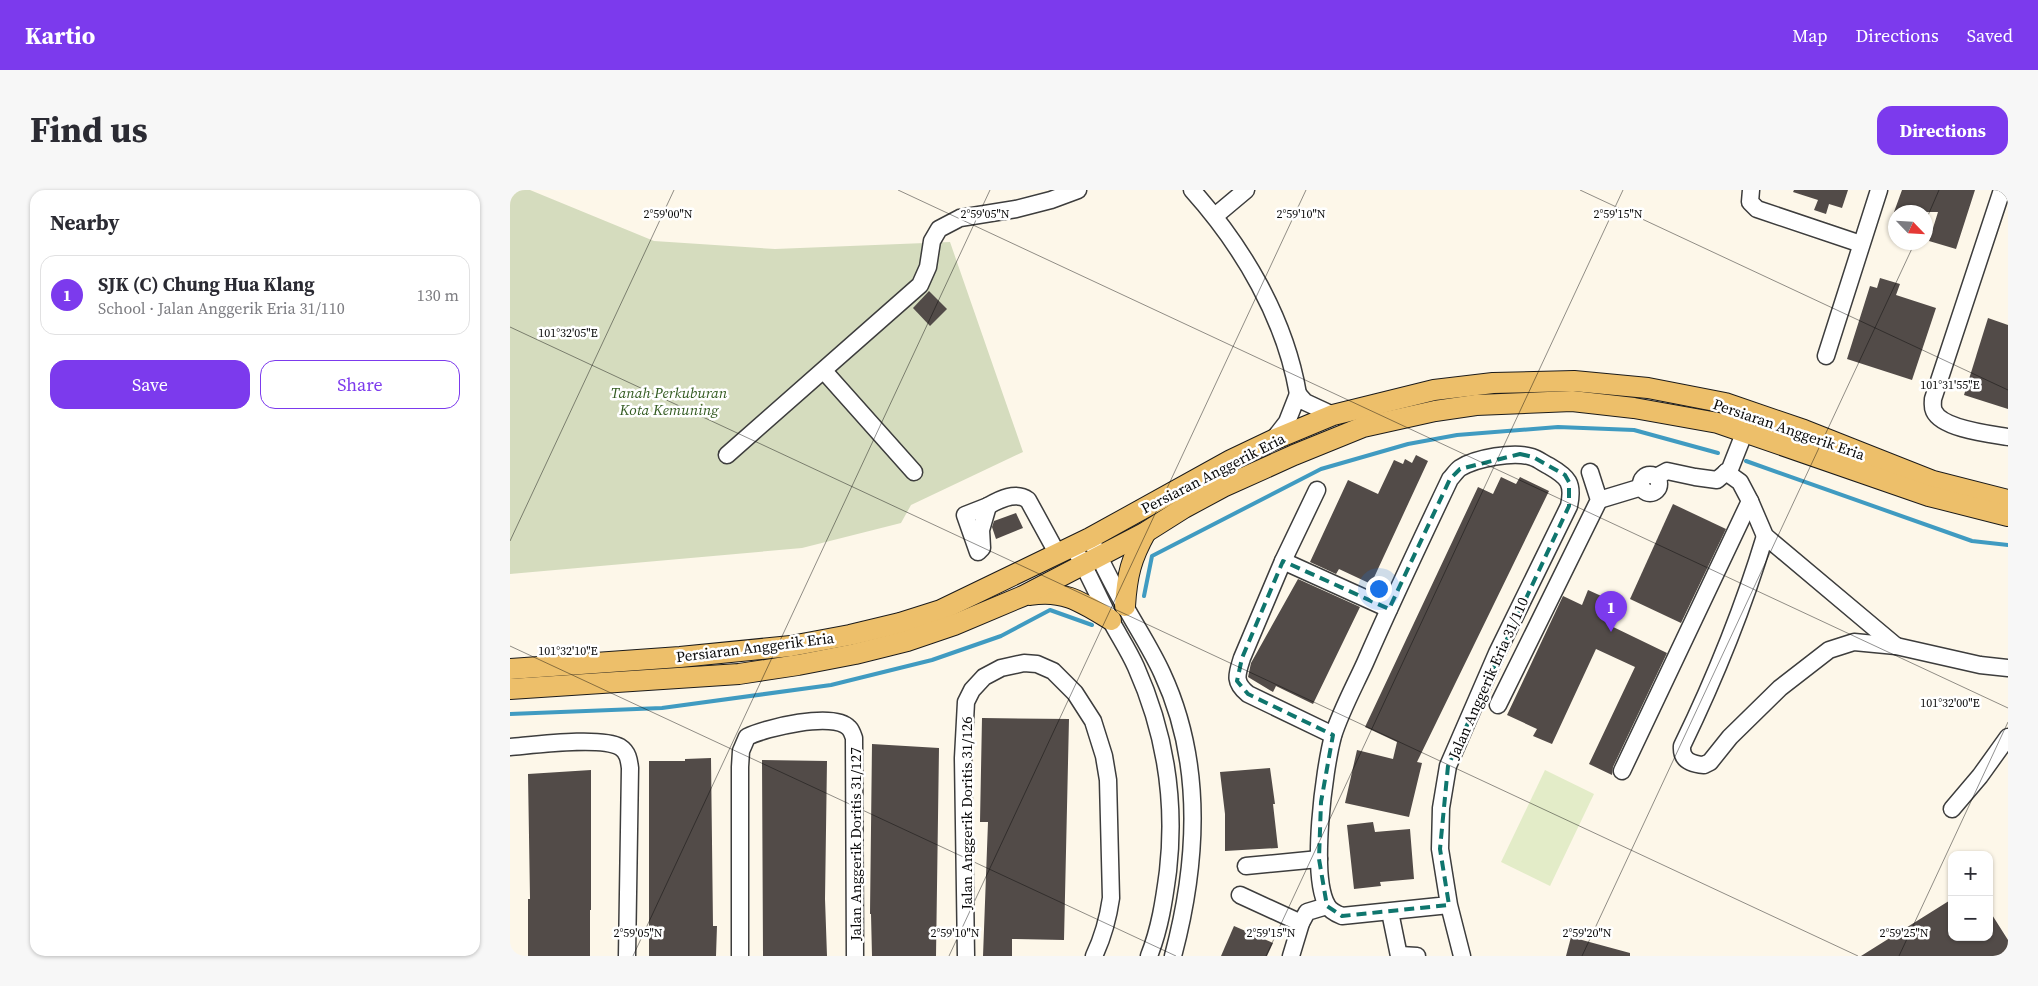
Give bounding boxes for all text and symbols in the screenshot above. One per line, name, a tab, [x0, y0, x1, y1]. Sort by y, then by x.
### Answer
text: Kartio	[25, 19, 95, 52]
text: Map	[1792, 23, 1828, 48]
text: Directions	[1856, 23, 1939, 48]
text: Saved	[1967, 23, 2013, 48]
text: Find us	[30, 106, 148, 154]
button: Directions	[1877, 106, 2008, 155]
north arrow	[1888, 205, 1933, 250]
text: 2°59'00"N	[643, 206, 693, 222]
text: 2°59'05"N	[960, 206, 1010, 222]
text: 2°59'10"N	[1276, 206, 1326, 222]
text: 2°59'15"N	[1593, 206, 1643, 222]
text: Nearby	[50, 208, 120, 237]
text: SJK (C) Chung Hua Klang	[98, 271, 315, 297]
text: 1	[63, 284, 71, 306]
text: 130 m	[417, 284, 459, 306]
text: School · Jalan Anggerik Eria 31/110	[98, 297, 345, 319]
text: 101°32'05"E	[538, 325, 598, 341]
button: Save	[50, 360, 250, 409]
button: Share	[260, 360, 460, 409]
text: 101°31'55"E	[1920, 377, 1980, 393]
park label: Tanah Perkuburan Kota Kemuning	[611, 382, 728, 420]
street label: Persiaran Anggerik Eria	[1710, 393, 1868, 465]
street label: Persiaran Anggerik Eria	[1137, 427, 1289, 518]
your location	[1366, 576, 1392, 602]
pin: 1	[1595, 591, 1627, 632]
street label: Jalan Anggerik Eria 31/110	[1442, 594, 1533, 763]
street label: Persiaran Anggerik Eria	[675, 627, 836, 667]
text: 101°32'10"E	[538, 643, 598, 659]
text: 101°32'00"E	[1920, 695, 1980, 711]
street label: Jalan Anggerik Doritis 31/126	[956, 716, 977, 911]
street label: Jalan Anggerik Doritis 31/127	[845, 747, 866, 942]
map controls	[1948, 851, 1993, 941]
button: +	[1948, 851, 1993, 896]
button: −	[1948, 896, 1993, 941]
text: 2°59'05"N	[613, 925, 663, 941]
text: 2°59'10"N	[930, 925, 980, 941]
text: 2°59'15"N	[1246, 925, 1296, 941]
text: 2°59'20"N	[1562, 925, 1612, 941]
text: 2°59'25"N	[1879, 925, 1929, 941]

